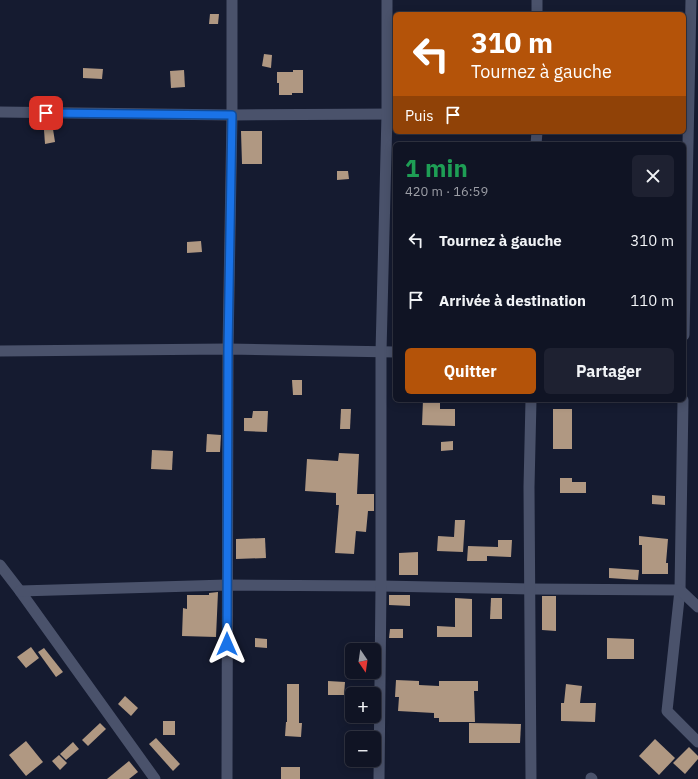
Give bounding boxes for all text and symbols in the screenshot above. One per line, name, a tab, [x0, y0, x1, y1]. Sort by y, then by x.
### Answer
text: 310 m	[471, 24, 553, 61]
icon: left	[405, 28, 457, 80]
text: Tournez à gauche	[471, 60, 612, 83]
pin	[29, 96, 63, 130]
icon: arrive	[35, 102, 57, 124]
icon: arrive	[442, 104, 464, 126]
text: Puis	[405, 106, 434, 125]
text: 1 min	[405, 152, 468, 184]
button: close	[632, 155, 674, 197]
text: 420 m · 16:59	[405, 183, 488, 200]
icon: left	[405, 229, 427, 251]
text: Tournez à gauche	[439, 231, 562, 250]
text: 310 m	[630, 231, 674, 250]
icon: arrive	[405, 289, 427, 311]
text: Arrivée à destination	[439, 291, 586, 310]
text: 110 m	[630, 291, 674, 310]
button: Quitter	[405, 348, 536, 394]
button: Partager	[544, 348, 674, 394]
position arrow	[206, 623, 248, 665]
north arrow	[345, 643, 381, 679]
map controls	[345, 643, 381, 767]
button: +	[345, 687, 381, 723]
button: −	[345, 731, 381, 767]

